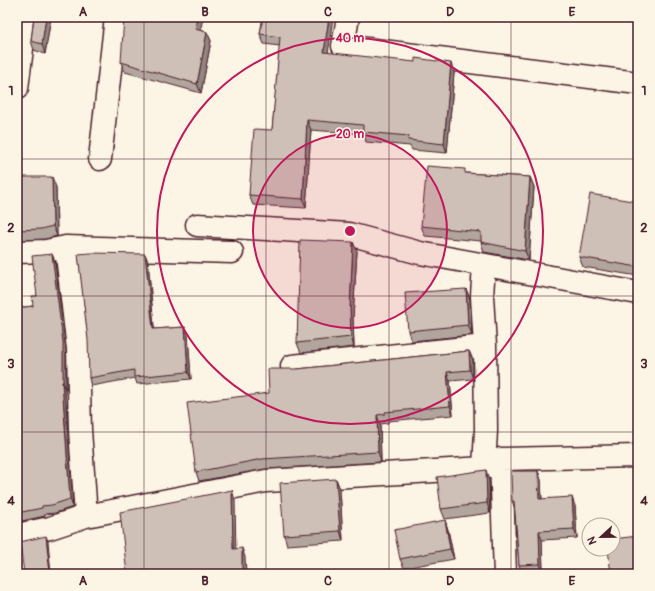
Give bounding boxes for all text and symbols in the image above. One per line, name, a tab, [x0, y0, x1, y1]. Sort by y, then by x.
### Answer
text: A	[79, 4, 88, 20]
text: B	[201, 4, 209, 20]
text: C	[324, 4, 332, 20]
text: D	[446, 4, 454, 20]
text: E	[569, 4, 576, 20]
text: 40 m	[335, 31, 365, 46]
text: 1	[8, 83, 14, 99]
text: 1	[641, 83, 647, 99]
text: 20 m	[336, 127, 364, 142]
text: 2	[7, 220, 15, 236]
text: 2	[640, 220, 648, 236]
centre of rings	[343, 224, 357, 238]
text: 3	[7, 356, 15, 372]
text: 3	[640, 356, 648, 372]
text: 4	[7, 493, 15, 509]
text: 4	[640, 493, 648, 509]
north arrow	[581, 517, 621, 557]
text: N	[585, 534, 600, 546]
text: A	[79, 573, 88, 589]
text: B	[201, 573, 209, 589]
text: C	[324, 573, 332, 589]
text: D	[446, 573, 454, 589]
text: E	[569, 573, 576, 589]

